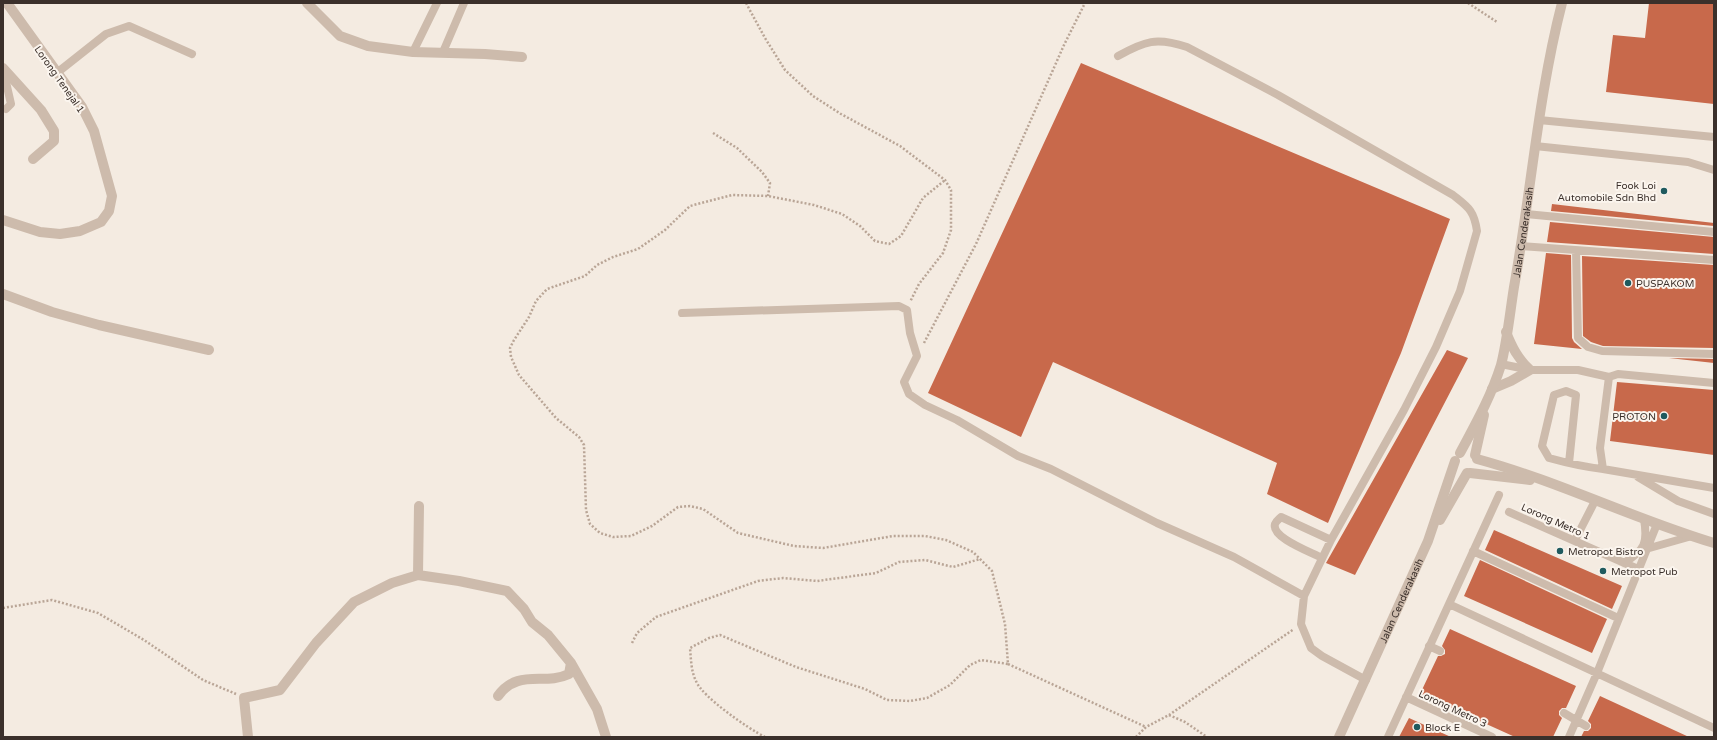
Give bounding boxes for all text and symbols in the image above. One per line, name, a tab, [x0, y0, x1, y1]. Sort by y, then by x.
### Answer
street label: Lorong Tenejal 1	[32, 44, 87, 115]
place label: Fook Loi Automobile Sdn Bhd	[1558, 180, 1656, 204]
street label: Jalan Cenderakasih	[1511, 186, 1536, 278]
marker: Fook Loi Automobile Sdn Bhd	[1659, 186, 1669, 196]
marker: PUSPAKOM	[1623, 278, 1633, 288]
place label: PUSPAKOM	[1636, 278, 1694, 290]
place label: PROTON	[1612, 411, 1656, 423]
marker: PROTON	[1659, 411, 1669, 421]
street label: Lorong Metro 1	[1519, 501, 1592, 542]
marker: Metropot Bistro	[1555, 546, 1565, 556]
place label: Metropot Bistro	[1568, 546, 1643, 558]
street label: Jalan Cenderakasih	[1378, 557, 1426, 645]
marker: Metropot Pub	[1598, 566, 1608, 576]
place label: Metropot Pub	[1611, 566, 1678, 578]
street label: Lorong Metro 3	[1416, 688, 1489, 730]
marker: Block E	[1412, 722, 1422, 732]
place label: Block E	[1425, 722, 1460, 734]

